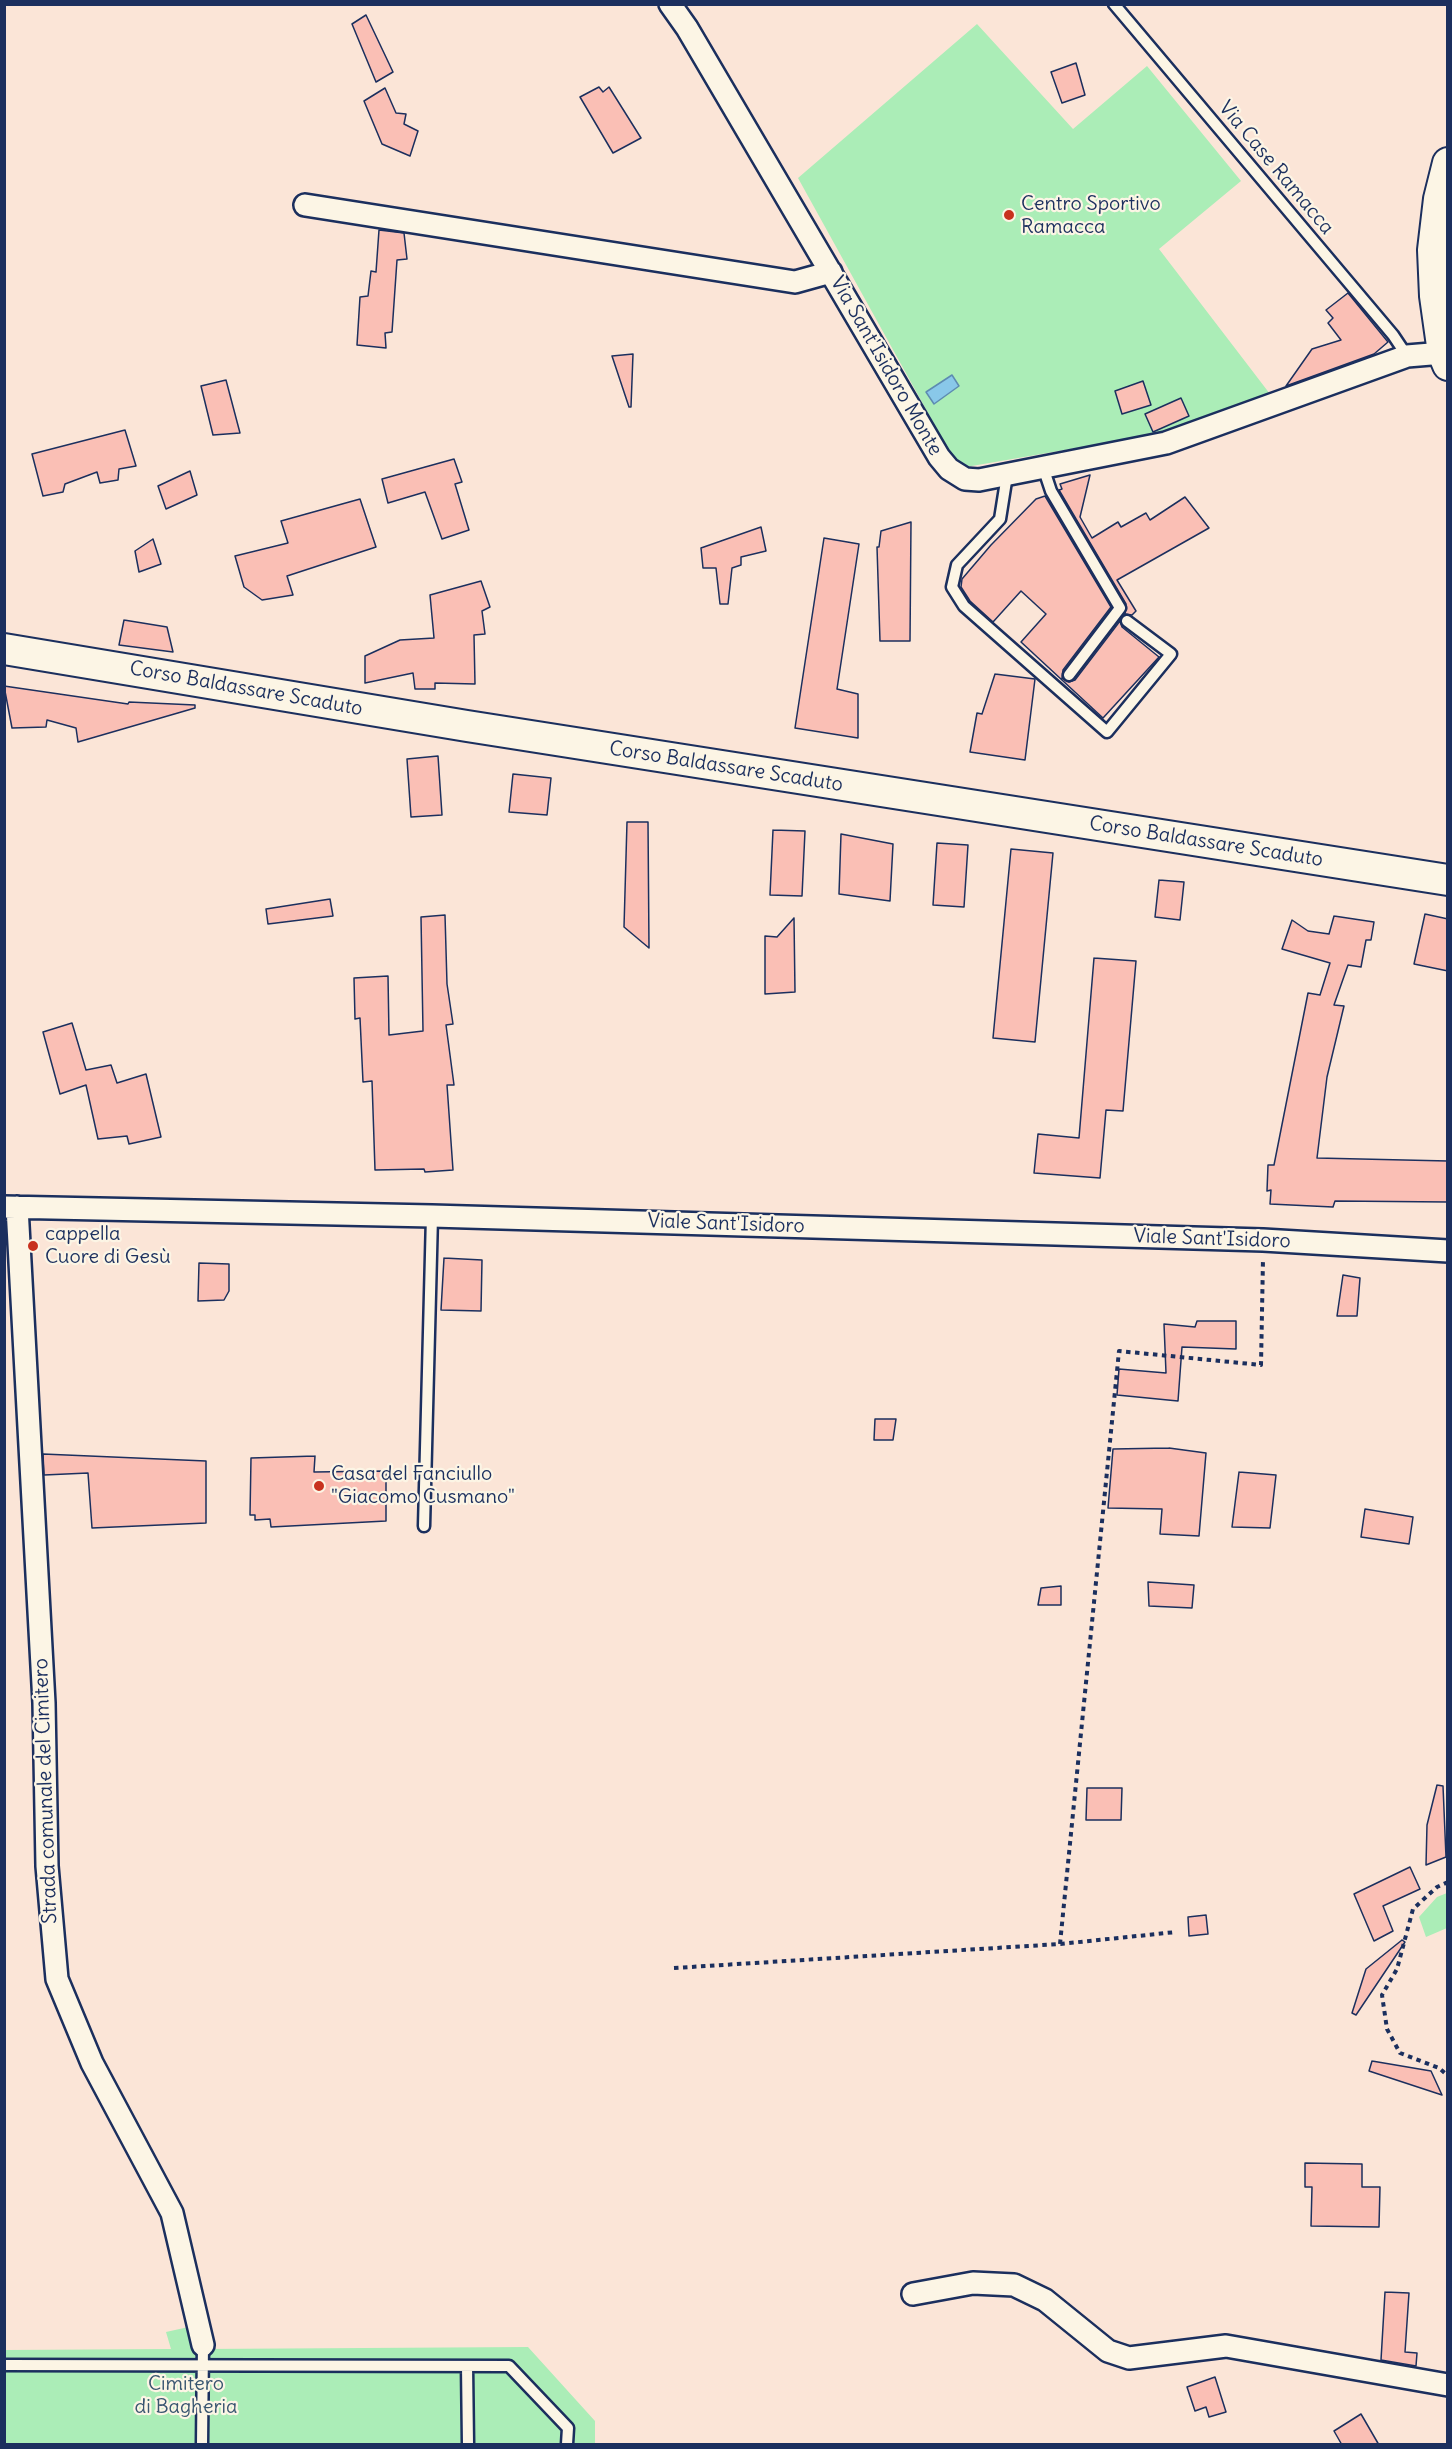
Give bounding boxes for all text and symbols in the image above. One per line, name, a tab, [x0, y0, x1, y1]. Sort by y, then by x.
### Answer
street label: Via Case Ramacca	[1213, 96, 1339, 240]
place label: Centro Sportivo Ramacca	[1021, 192, 1161, 239]
marker: Centro Sportivo Ramacca	[1002, 208, 1016, 222]
street label: Via Sant'Isidoro Monte	[825, 272, 947, 460]
street label: Corso Baldassare Scaduto	[128, 657, 364, 721]
street label: Corso Baldassare Scaduto	[607, 737, 845, 797]
street label: Corso Baldassare Scaduto	[1087, 812, 1325, 872]
street label: Viale Sant'Isidoro	[647, 1209, 805, 1239]
place label: cappella Cuore di Gesù	[45, 1222, 171, 1269]
street label: Viale Sant'Isidoro	[1133, 1224, 1291, 1254]
marker: cappella Cuore di Gesù	[26, 1239, 40, 1253]
place label: Casa del Fanciullo "Giacomo Cusmano"	[331, 1462, 515, 1509]
marker: Casa del Fanciullo "Giacomo Cusmano"	[312, 1479, 326, 1493]
street label: Strada comunale del Cimitero	[29, 1658, 63, 1924]
park label: Cimitero di Bagheria	[135, 2372, 237, 2419]

